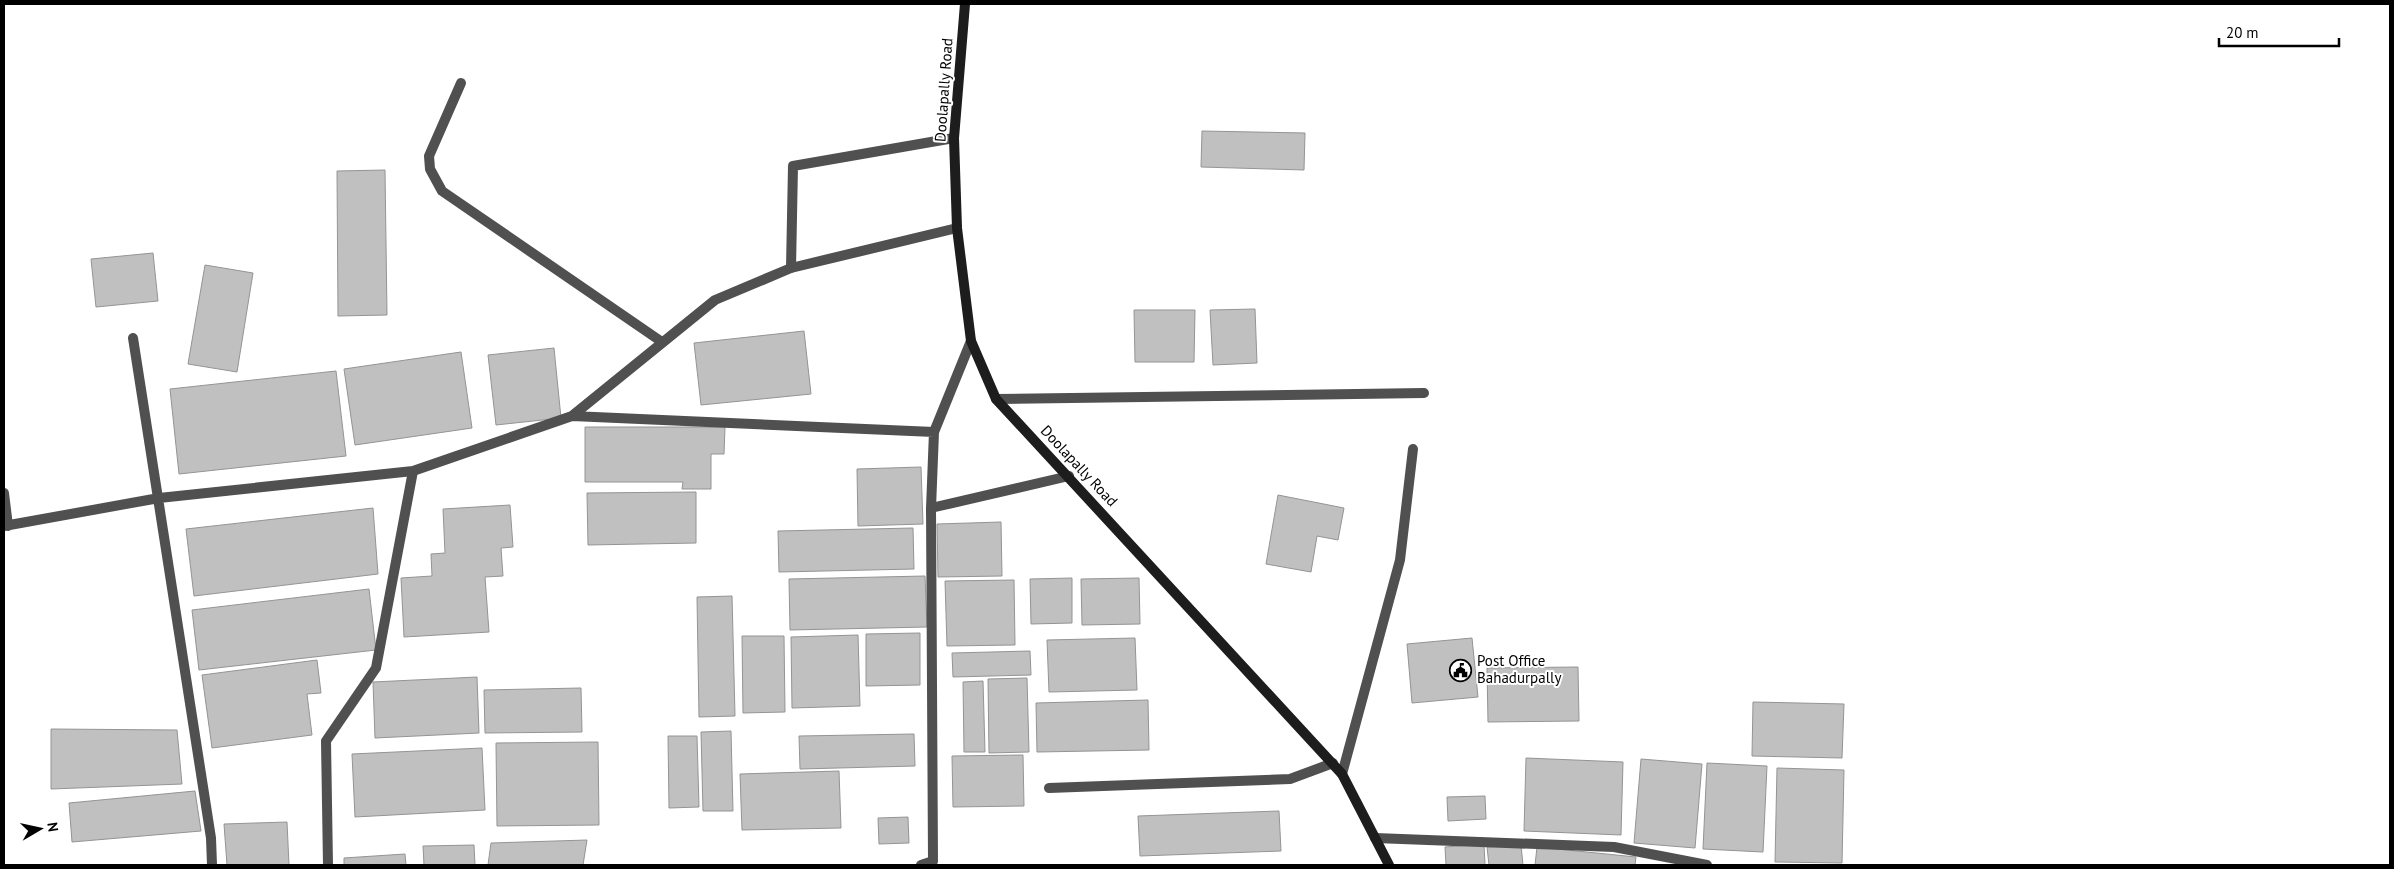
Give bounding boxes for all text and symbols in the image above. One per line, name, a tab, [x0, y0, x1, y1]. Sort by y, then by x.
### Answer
scale bar	[2219, 15, 2339, 47]
text: 20 m	[2226, 23, 2259, 42]
street label: Doolapally Road	[930, 37, 957, 143]
street label: Doolapally Road	[1037, 421, 1122, 510]
place label: Post Office Bahadurpally	[1477, 651, 1561, 687]
public building icon: Post Office Bahadurpally	[1449, 658, 1473, 682]
north arrow	[15, 804, 65, 854]
text: N	[43, 821, 62, 833]

